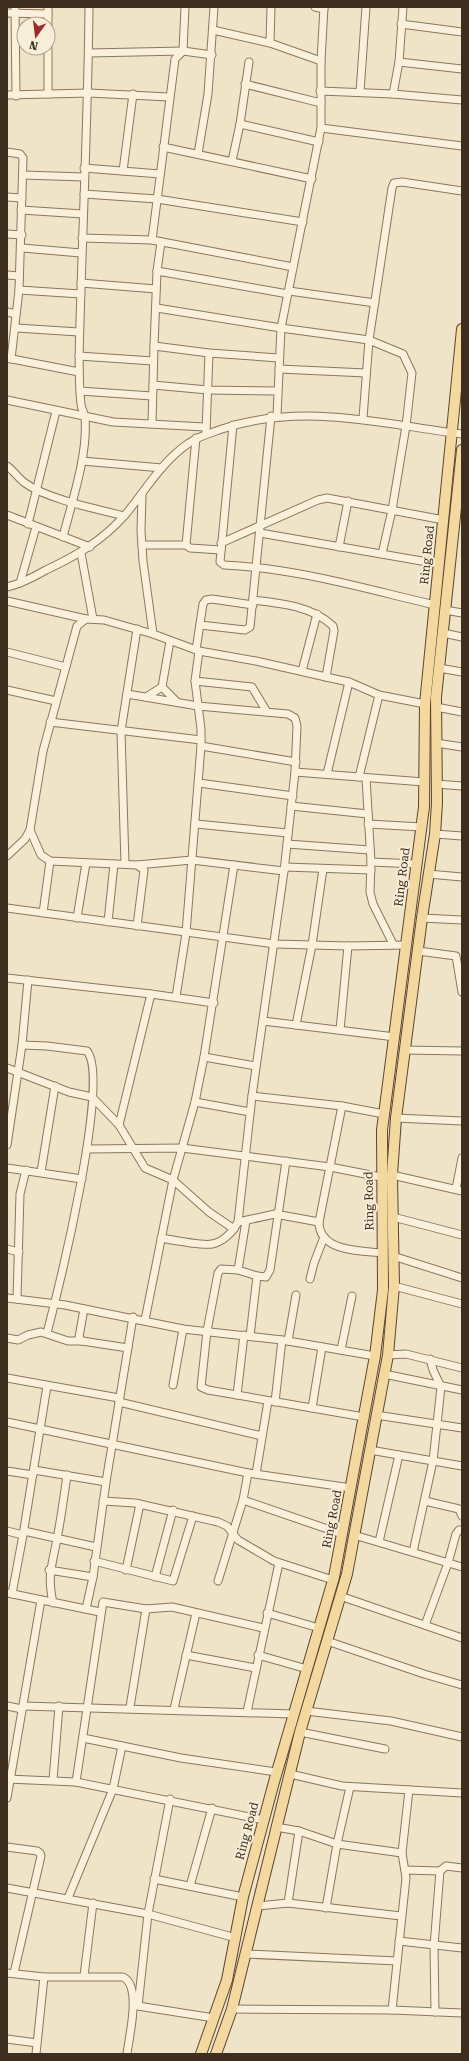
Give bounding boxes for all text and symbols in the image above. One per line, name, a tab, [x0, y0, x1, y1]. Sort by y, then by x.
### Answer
north arrow	[16, 16, 56, 56]
text: N	[28, 38, 39, 53]
street label: Ring Road	[417, 525, 437, 585]
street label: Ring Road	[391, 846, 413, 907]
street label: Ring Road	[361, 1171, 377, 1231]
street label: Ring Road	[319, 1488, 345, 1549]
street label: Ring Road	[233, 1800, 262, 1861]

